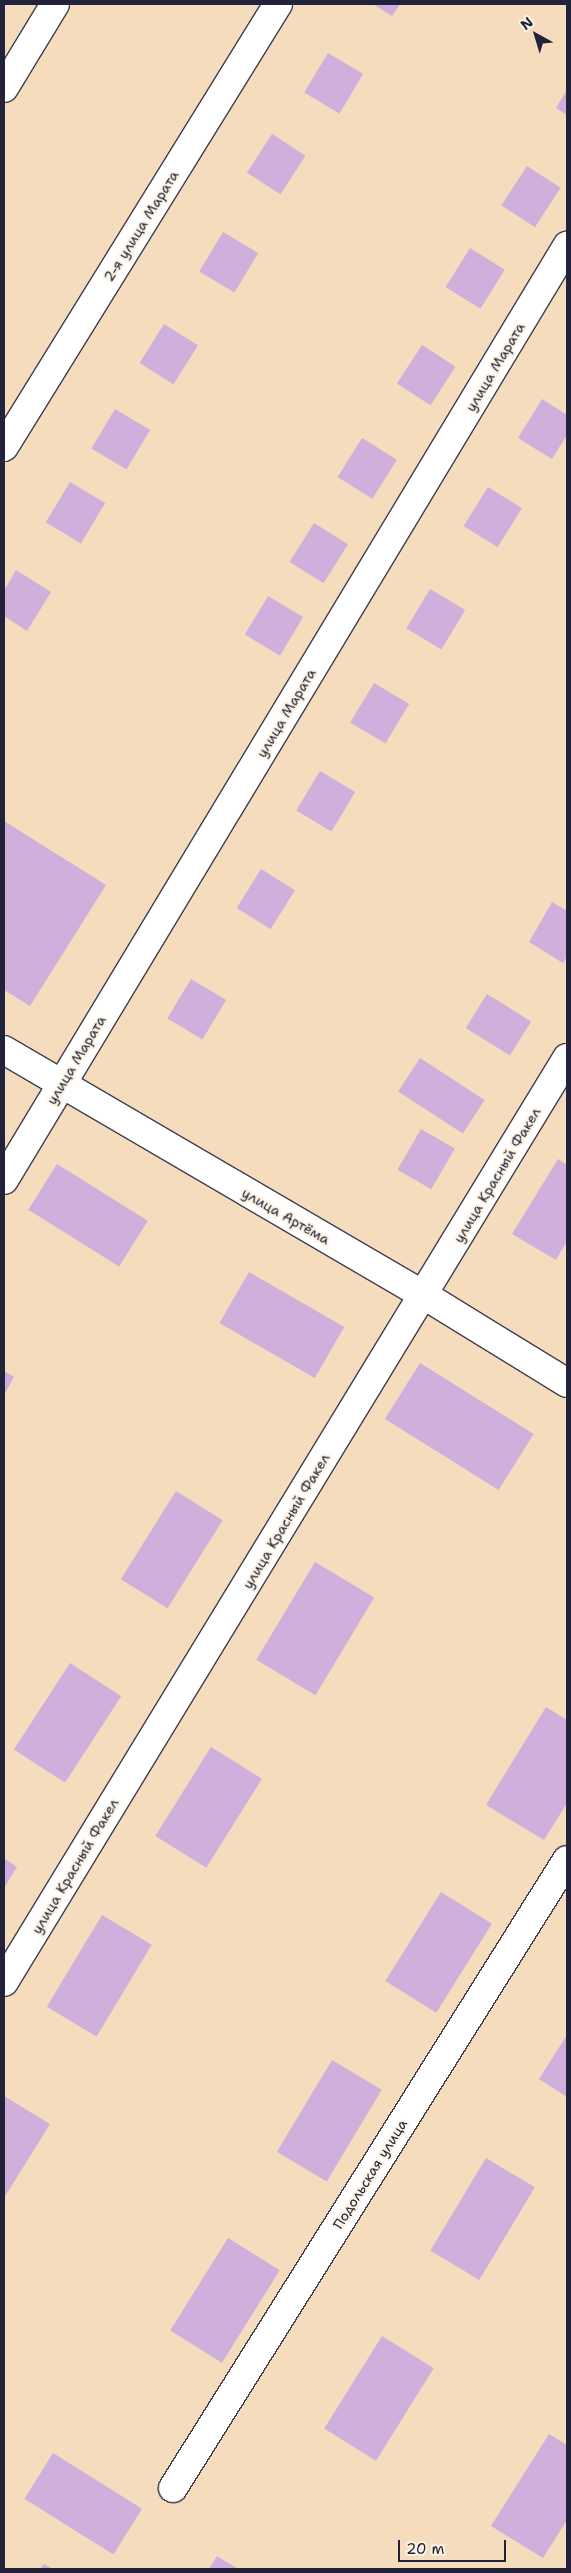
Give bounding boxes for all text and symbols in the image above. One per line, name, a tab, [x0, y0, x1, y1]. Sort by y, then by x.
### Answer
north arrow	[511, 10, 561, 60]
text: N	[517, 13, 537, 34]
street label: 2-я улица Марата	[100, 167, 182, 285]
street label: улица Марата	[462, 320, 528, 414]
street label: улица Марата	[253, 666, 319, 760]
street label: улица Марата	[43, 1013, 109, 1107]
street label: улица Красный Факел	[450, 1104, 544, 1246]
street label: улица Артёма	[239, 1184, 333, 1248]
street label: улица Красный Факел	[239, 1450, 333, 1592]
street label: улица Красный Факел	[28, 1795, 122, 1937]
street label: Подольская улица	[329, 2116, 411, 2232]
scale bar	[401, 2530, 508, 2562]
text: 20 m	[406, 2539, 445, 2559]

